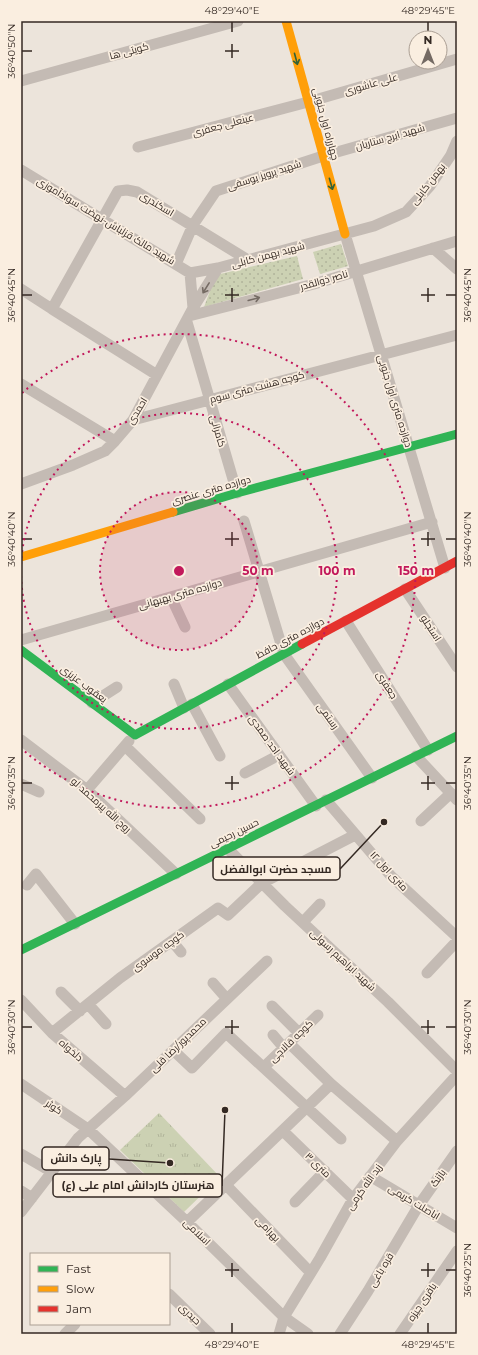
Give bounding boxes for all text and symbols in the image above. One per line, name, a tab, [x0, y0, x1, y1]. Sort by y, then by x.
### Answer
text: 48°29'40"E	[205, 4, 260, 17]
text: 48°29'45"E	[401, 4, 455, 17]
text: 36°40'50"N	[5, 24, 18, 78]
north arrow	[408, 30, 448, 70]
text: N	[424, 33, 432, 47]
street label: کویتی ها	[108, 40, 150, 62]
one-way arrow	[293, 52, 300, 65]
street label: علی عاشوری	[343, 70, 399, 98]
street label: چهارراه اول جنوبی	[310, 86, 342, 162]
street label: عینعلی جعفری	[191, 111, 255, 139]
street label: شهید ایرج ستاریان	[354, 121, 426, 153]
street label: شهید پرویز یوسفی	[225, 157, 303, 193]
street label: بهمن کابلی	[408, 161, 448, 207]
street label: شهید مالک قزلباش-نهضت سوادآموزی	[35, 174, 177, 268]
one-way arrow	[328, 177, 335, 190]
street label: اسکندری	[138, 189, 176, 219]
street label: شهید بهمن کابلی	[230, 239, 306, 271]
street label: ناصر ذوالقدر	[298, 267, 349, 293]
text: 36°40'45"N	[5, 268, 18, 322]
text: 36°40'45"N	[461, 268, 474, 322]
one-way arrow	[201, 282, 209, 294]
one-way arrow	[247, 295, 260, 302]
street label: دوازده متری اول جنوبی	[375, 353, 415, 449]
street label: کوچه هشت متری سوم	[208, 368, 306, 407]
street label: احمدی	[124, 395, 150, 427]
street label: کامرانی	[207, 413, 229, 449]
street label: دوازده متری عنصری	[170, 472, 252, 508]
text: 36°40'40"N	[5, 511, 18, 567]
text: 36°40'40"N	[461, 511, 474, 567]
text: 50 m	[242, 563, 274, 578]
text: 100 m	[319, 563, 355, 578]
text: 150 m	[398, 563, 434, 578]
centre of rings	[172, 564, 186, 578]
street label: دوازده متری بهبهانی	[137, 576, 223, 612]
street label: استجلو	[418, 612, 444, 644]
street label: دوازده متری حافظ	[254, 614, 326, 661]
street label: یعقوب عزیزی	[58, 662, 110, 706]
street label: جعفری	[373, 669, 401, 701]
street label: رستمی	[314, 700, 342, 732]
street label: شهید احد صمدی	[246, 712, 298, 778]
text: 36°40'35"N	[5, 756, 18, 810]
text: 36°40'35"N	[461, 756, 474, 810]
street label: روح الله پیرمحمد لو	[68, 774, 135, 835]
street label: حسین رحیمی	[207, 815, 261, 851]
street label: ۱۲ متری اول	[367, 848, 411, 894]
callout: مسجد حضرت ابوالفضل	[213, 857, 340, 880]
text: مسجد حضرت ابوالفضل	[220, 862, 332, 877]
street label: شهید ابراهیم رسولی	[307, 926, 379, 995]
street label: کوچه موسوی	[129, 928, 187, 974]
text: 36°40'30"N	[5, 999, 18, 1055]
text: 36°40'30"N	[461, 999, 474, 1055]
street label: محمدپور/رضا قلی	[147, 1015, 209, 1075]
street label: کوچه قالاچی	[266, 1017, 316, 1065]
street label: دلخواه	[56, 1036, 86, 1064]
street label: کوثر	[42, 1096, 65, 1117]
callout: پارک دانش	[42, 1147, 109, 1170]
street label: ۳ متری	[302, 1150, 334, 1180]
text: پارک دانش	[51, 1151, 101, 1167]
street label: زید الله کرمی	[342, 1161, 385, 1213]
street label: باژنگ	[427, 1166, 449, 1190]
callout: هنرستان کاردانش امام علی (ع)	[53, 1174, 222, 1197]
text: هنرستان کاردانش امام علی (ع)	[62, 1178, 215, 1193]
street label: اباصلت کریمی	[386, 1182, 442, 1222]
street label: بهرامی	[253, 1214, 283, 1244]
street label: اسلامی	[181, 1216, 213, 1248]
text: 36°40'25"N	[461, 1243, 474, 1297]
street label: قره باغی	[366, 1250, 396, 1290]
legend	[30, 1253, 170, 1325]
text: Fast	[66, 1261, 91, 1276]
street label: باقری چیزه	[404, 1280, 440, 1324]
text: Slow	[66, 1281, 95, 1296]
street label: حیدری	[176, 1300, 204, 1328]
text: Jam	[65, 1301, 92, 1316]
text: 48°29'40"E	[205, 1338, 260, 1351]
text: 48°29'45"E	[401, 1338, 455, 1351]

